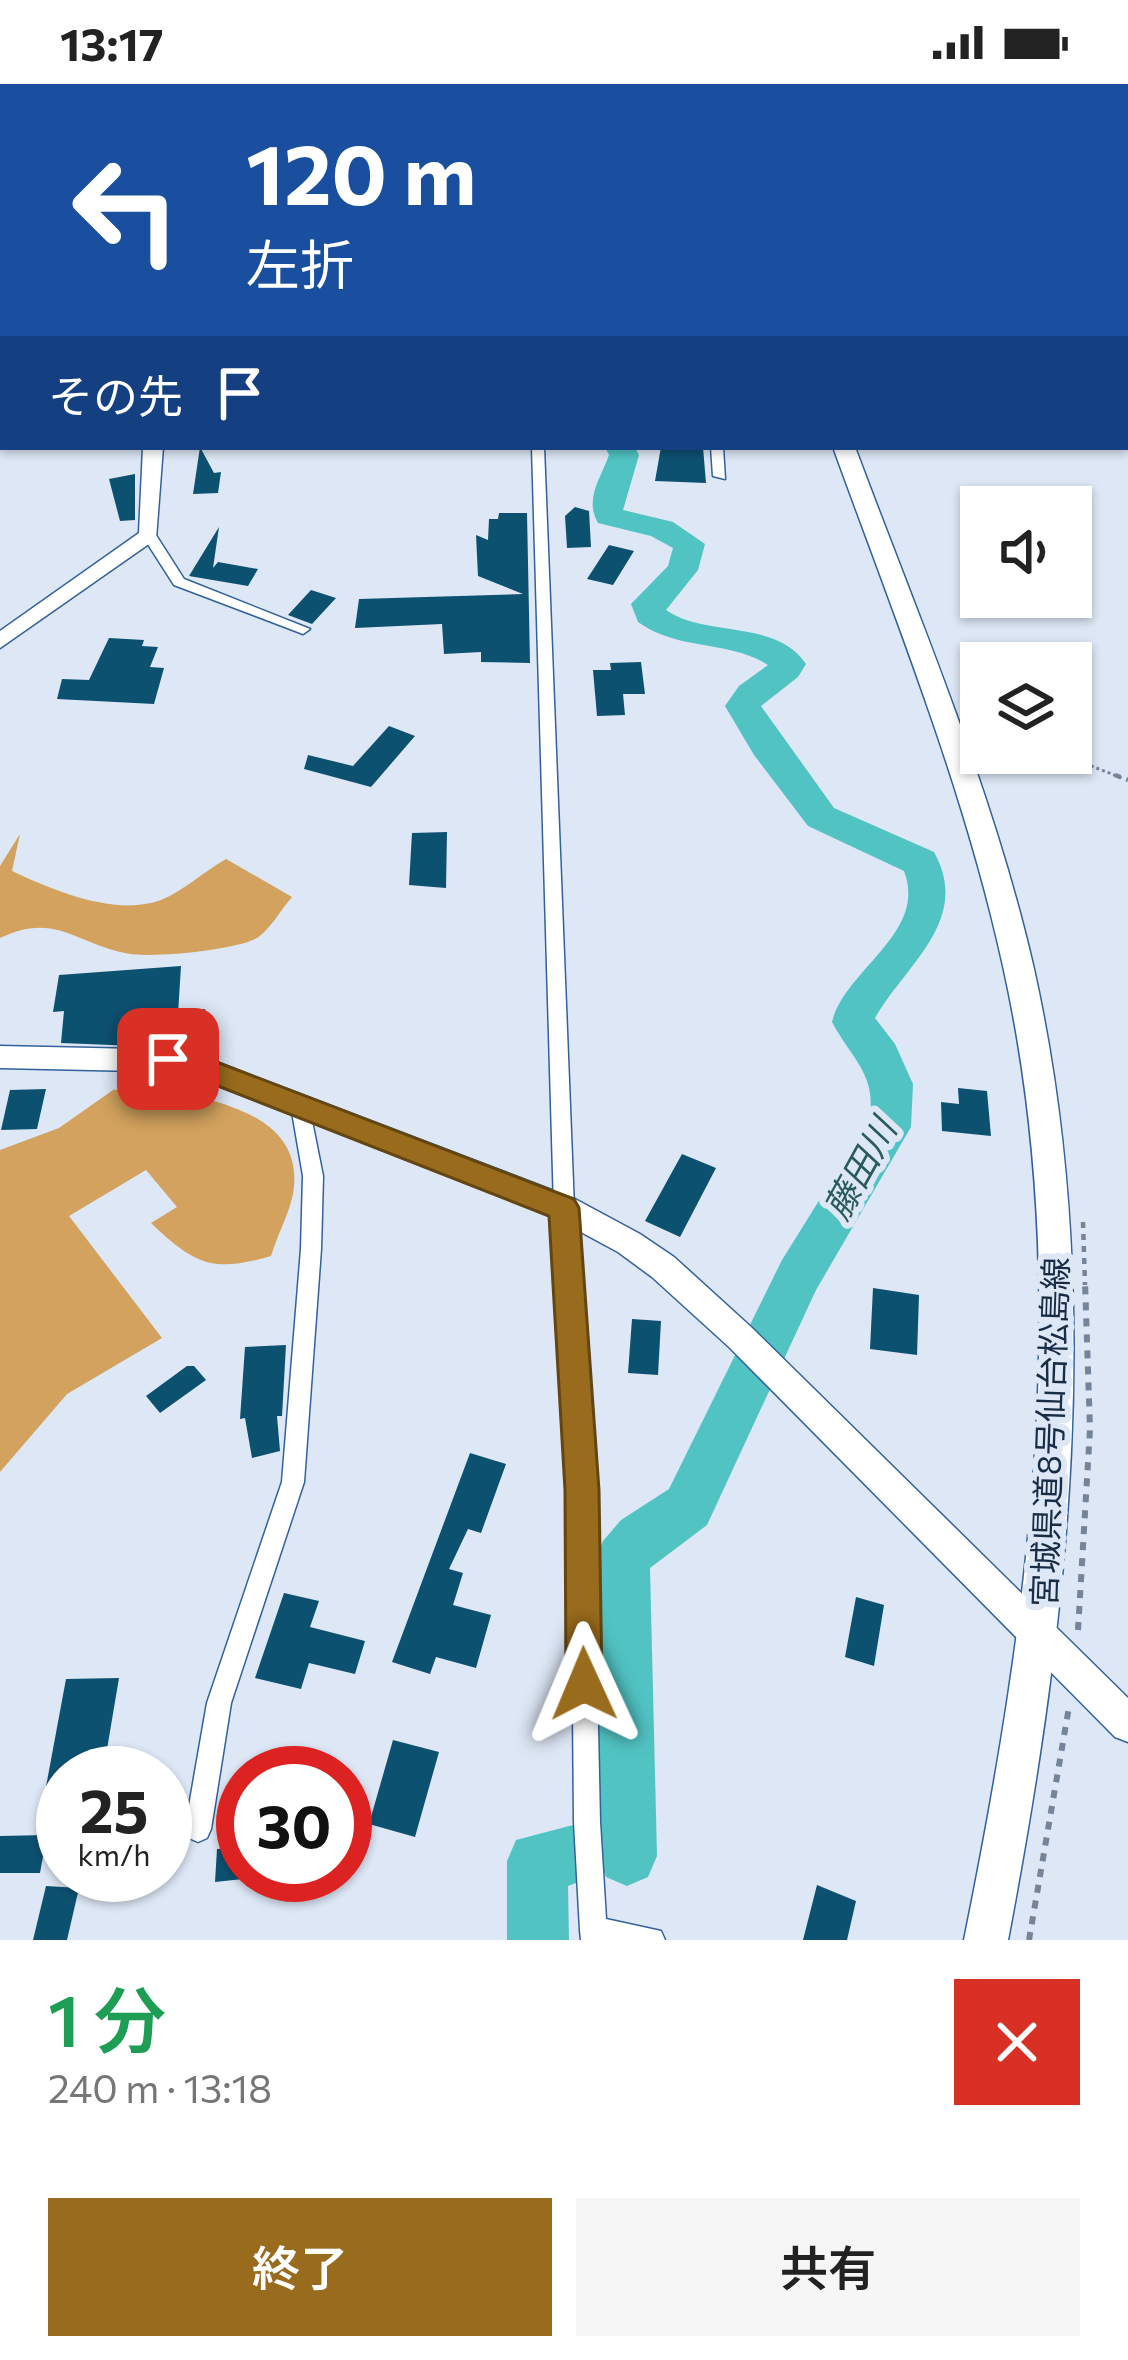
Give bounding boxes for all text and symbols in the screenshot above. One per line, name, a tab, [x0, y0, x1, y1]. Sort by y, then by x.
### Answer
text: 13:17	[60, 15, 164, 70]
text: 120 m	[246, 120, 476, 222]
icon: left	[48, 132, 204, 288]
text: 左折	[246, 230, 354, 296]
icon: arrive	[207, 360, 273, 426]
text: その先	[48, 367, 183, 422]
map controls	[960, 486, 1092, 774]
button: sound	[960, 486, 1092, 618]
button: layers	[960, 642, 1092, 774]
pin	[117, 1008, 219, 1110]
icon: arrive	[135, 1026, 201, 1092]
water label: 藤田川	[813, 1107, 906, 1226]
street label: 宮城県道8号仙台松島線	[1022, 1256, 1075, 1608]
position arrow	[521, 1621, 647, 1747]
speed limit sign: 30	[216, 1746, 372, 1902]
text: 25	[79, 1772, 149, 1845]
text: km/h	[78, 1835, 150, 1872]
text: 1 分	[48, 1974, 166, 2062]
button: close	[954, 1979, 1080, 2105]
text: 240 m · 13:18	[48, 2063, 272, 2111]
button: 終了	[48, 2198, 552, 2336]
button: 共有	[576, 2198, 1080, 2336]

